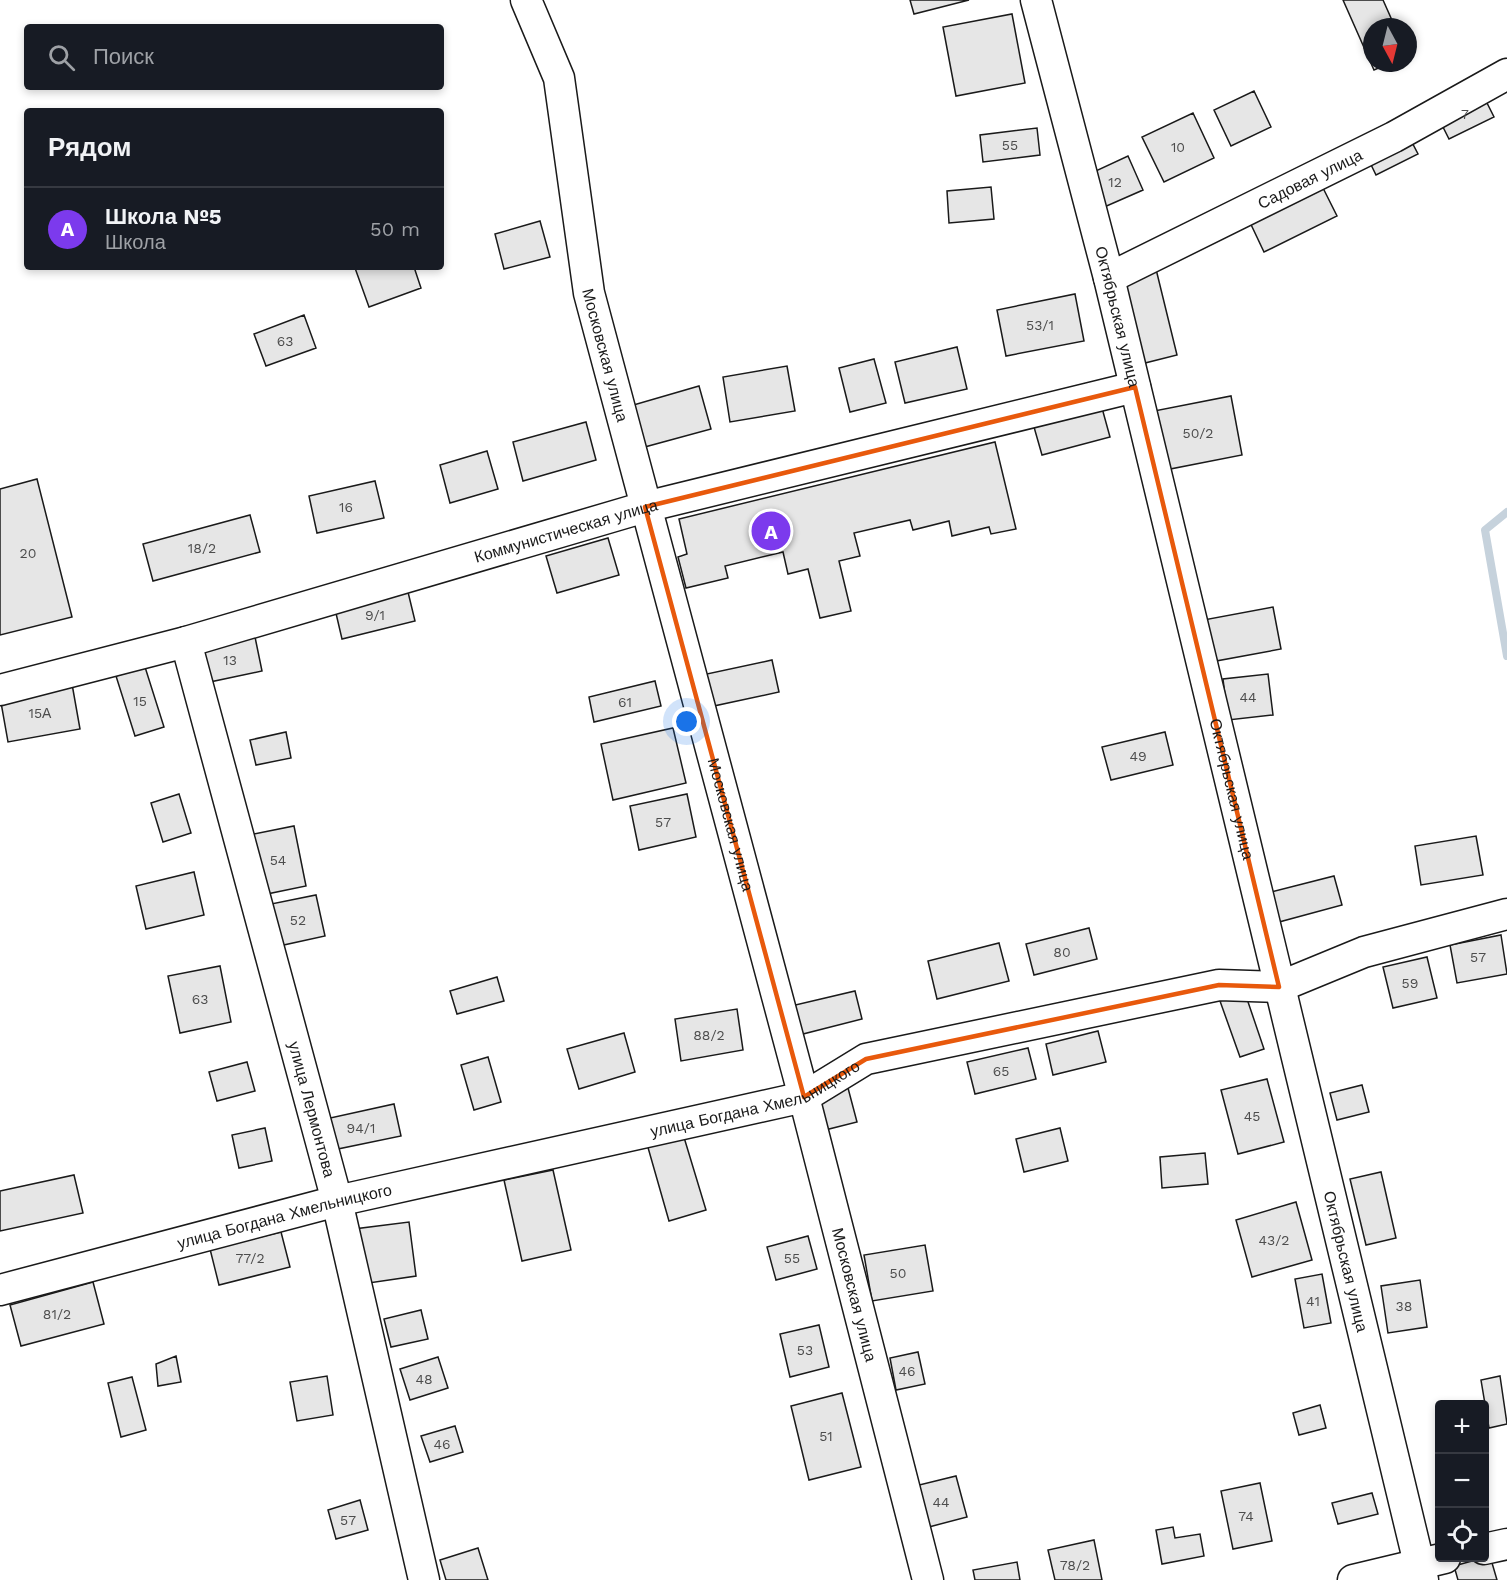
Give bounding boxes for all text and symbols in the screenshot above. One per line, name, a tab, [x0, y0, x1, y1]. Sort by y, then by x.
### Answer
north arrow	[1363, 18, 1417, 72]
search box	[24, 24, 444, 90]
icon: search	[45, 41, 78, 74]
text: Поиск	[93, 44, 154, 69]
house number: 7	[1461, 106, 1469, 122]
text: Рядом	[48, 132, 131, 162]
house number: 55	[1002, 137, 1018, 153]
house number: 10	[1171, 139, 1185, 155]
street label: Садовая улица	[1254, 145, 1365, 213]
house number: 12	[1108, 174, 1122, 190]
text: Школа №5	[105, 204, 222, 229]
text: A	[61, 217, 74, 241]
text: 50 m	[370, 217, 420, 241]
text: Школа	[105, 230, 166, 254]
street label: Октябрьская улица	[1092, 244, 1144, 389]
street label: Московская улица	[579, 286, 633, 424]
house number: 53/1	[1026, 317, 1054, 333]
house number: 63	[277, 333, 293, 349]
house number: 50/2	[1183, 425, 1213, 441]
street label: Коммунистическая улица	[472, 495, 660, 566]
house number: 16	[339, 499, 353, 515]
pin: A	[752, 508, 790, 554]
house number: 18/2	[188, 540, 216, 556]
house number: 20	[20, 545, 36, 561]
house number: 9/1	[365, 607, 385, 623]
house number: 13	[223, 652, 237, 668]
house number: 44	[1239, 689, 1257, 705]
house number: 15	[133, 693, 147, 709]
house number: 61	[618, 694, 632, 710]
house number: 15А	[29, 705, 52, 721]
your location	[672, 707, 701, 736]
street label: Октябрьская улица	[1206, 716, 1258, 861]
house number: 49	[1129, 748, 1147, 764]
street label: Московская улица	[704, 756, 758, 893]
house number: 57	[655, 814, 671, 830]
house number: 54	[270, 852, 286, 868]
house number: 52	[290, 912, 306, 928]
house number: 80	[1053, 944, 1071, 960]
house number: 57	[1470, 949, 1486, 965]
house number: 59	[1402, 975, 1418, 991]
house number: 63	[192, 991, 208, 1007]
house number: 88/2	[693, 1027, 725, 1043]
street label: улица Лермонтова	[285, 1039, 340, 1179]
street label: улица Богдана Хмельницкого	[648, 1056, 863, 1140]
house number: 65	[993, 1063, 1009, 1079]
house number: 45	[1244, 1108, 1260, 1124]
house number: 94/1	[347, 1120, 375, 1136]
street label: улица Богдана Хмельницкого	[175, 1180, 394, 1252]
street label: Октябрьская улица	[1320, 1189, 1372, 1334]
street label: Московская улица	[828, 1226, 881, 1363]
house number: 43/2	[1259, 1232, 1290, 1248]
house number: 77/2	[235, 1250, 265, 1266]
house number: 55	[784, 1250, 800, 1266]
house number: 50	[890, 1265, 906, 1281]
house number: 41	[1306, 1293, 1320, 1309]
house number: 38	[1396, 1298, 1412, 1314]
house number: 81/2	[43, 1306, 71, 1322]
house number: 53	[797, 1342, 813, 1358]
house number: 46	[898, 1363, 916, 1379]
house number: 48	[415, 1371, 433, 1387]
map controls	[1435, 1400, 1489, 1562]
button: +	[1435, 1400, 1489, 1454]
house number: 51	[819, 1428, 833, 1444]
house number: 46	[433, 1436, 451, 1452]
button: −	[1435, 1454, 1489, 1508]
house number: 44	[932, 1494, 950, 1510]
house number: 74	[1238, 1508, 1254, 1524]
button: locate	[1435, 1508, 1489, 1562]
house number: 57	[340, 1512, 356, 1528]
house number: 78/2	[1060, 1557, 1090, 1573]

